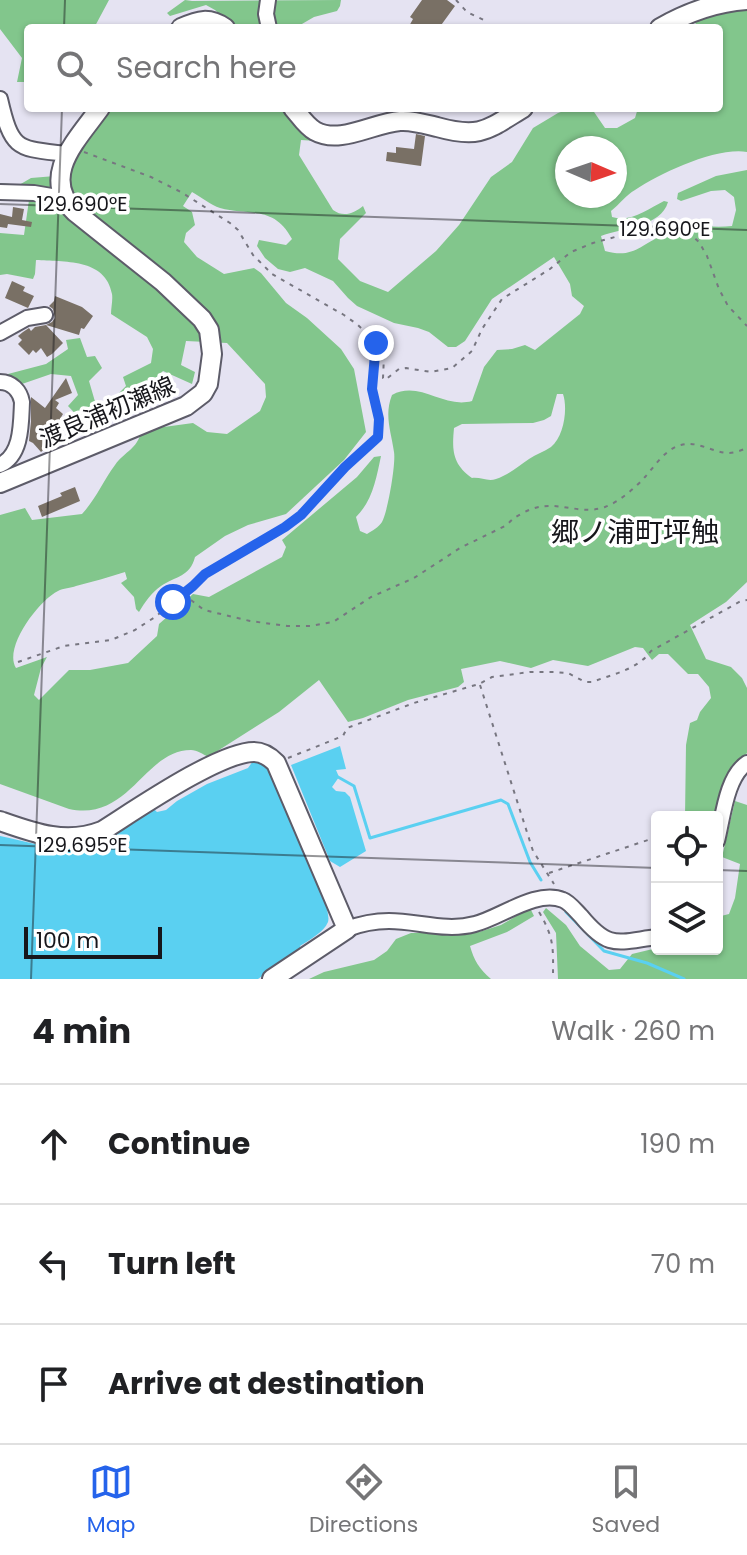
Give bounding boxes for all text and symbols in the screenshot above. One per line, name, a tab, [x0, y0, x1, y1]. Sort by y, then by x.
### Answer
search box	[24, 24, 723, 112]
icon: search	[52, 46, 96, 90]
text: Search here	[116, 46, 297, 89]
north arrow	[555, 136, 627, 208]
text: 129.690°E	[36, 190, 128, 218]
text: 129.690°E	[619, 215, 711, 243]
route end	[358, 325, 394, 361]
street label: 渡良浦初瀬線	[34, 369, 180, 455]
district label: 郷ノ浦町坪触	[551, 513, 719, 552]
route start	[155, 584, 191, 620]
map controls	[651, 811, 723, 955]
button: locate	[651, 811, 723, 883]
text: 129.695°E	[36, 831, 128, 859]
button: layers	[651, 883, 723, 955]
scale bar	[24, 923, 162, 959]
text: 100 m	[36, 925, 99, 956]
text: 4 min	[32, 1007, 131, 1055]
text: Walk · 260 m	[551, 1013, 715, 1049]
icon: ahead	[32, 1122, 76, 1166]
text: Continue	[108, 1122, 250, 1165]
text: 190 m	[640, 1126, 715, 1162]
icon: left	[32, 1242, 76, 1286]
text: Turn left	[108, 1242, 236, 1285]
text: 70 m	[651, 1246, 715, 1282]
icon: arrive	[32, 1362, 76, 1406]
text: Arrive at destination	[108, 1362, 425, 1405]
tab: Map	[87, 1460, 135, 1541]
tab: Directions	[309, 1460, 418, 1541]
tab: Saved	[592, 1460, 660, 1541]

